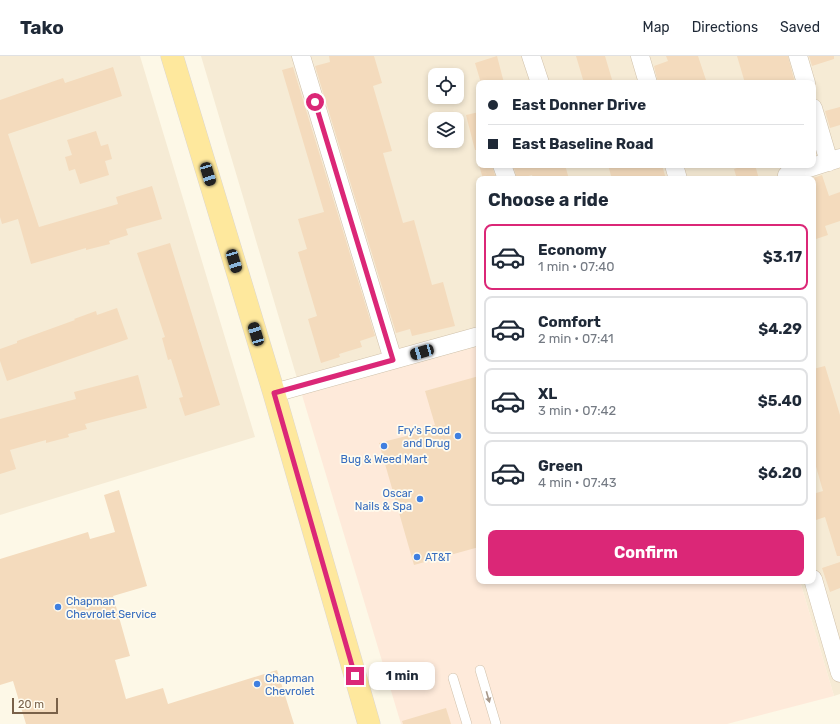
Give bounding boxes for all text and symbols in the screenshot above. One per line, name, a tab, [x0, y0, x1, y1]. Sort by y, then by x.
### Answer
text: Tako	[20, 16, 64, 39]
text: Map	[643, 19, 670, 36]
text: Directions	[692, 19, 758, 36]
text: Saved	[780, 19, 820, 36]
map controls	[428, 68, 464, 148]
button: locate	[428, 68, 464, 104]
route start	[306, 93, 324, 111]
text: East Donner Drive	[512, 96, 646, 114]
button: layers	[428, 112, 464, 148]
text: East Baseline Road	[512, 135, 654, 153]
car	[199, 161, 217, 187]
text: Choose a ride	[488, 189, 609, 211]
icon: car	[490, 239, 526, 275]
text: Economy	[538, 241, 607, 259]
car	[225, 248, 243, 274]
text: $3.17	[763, 248, 802, 266]
text: 1 min · 07:40	[538, 259, 615, 274]
icon: car	[490, 311, 526, 347]
text: Comfort	[538, 313, 601, 331]
text: $4.29	[758, 320, 802, 338]
car	[247, 321, 265, 347]
text: 2 min · 07:41	[538, 331, 614, 346]
car	[409, 343, 435, 361]
icon: car	[490, 383, 526, 419]
text: XL	[538, 385, 557, 403]
text: $5.40	[758, 392, 802, 410]
text: 3 min · 07:42	[538, 403, 616, 418]
place label: Fry's Food and Drug	[398, 424, 450, 450]
marker: Fry's Food and Drug	[453, 431, 463, 441]
marker: Bug & Weed Mart	[379, 441, 389, 451]
place label: Bug & Weed Mart	[341, 453, 428, 466]
icon: car	[490, 455, 526, 491]
text: Green	[538, 457, 583, 475]
text: $6.20	[758, 464, 802, 482]
text: 4 min · 07:43	[538, 475, 617, 490]
place label: Oscar Nails & Spa	[355, 487, 413, 513]
marker: Oscar Nails & Spa	[415, 494, 425, 504]
button: Confirm	[488, 530, 804, 576]
place label: AT&T	[425, 551, 452, 564]
marker: AT&T	[412, 552, 422, 562]
place label: Chapman Chevrolet Service	[66, 595, 156, 621]
marker: Chapman Chevrolet Service	[53, 602, 63, 612]
callout: 1 min	[369, 662, 435, 690]
route end	[346, 667, 364, 685]
text: 1 min	[385, 668, 419, 683]
place label: Chapman Chevrolet	[265, 672, 315, 698]
marker: Chapman Chevrolet	[252, 679, 262, 689]
one-way arrow	[485, 691, 491, 703]
scale bar	[12, 696, 58, 715]
text: 20 m	[18, 698, 44, 711]

